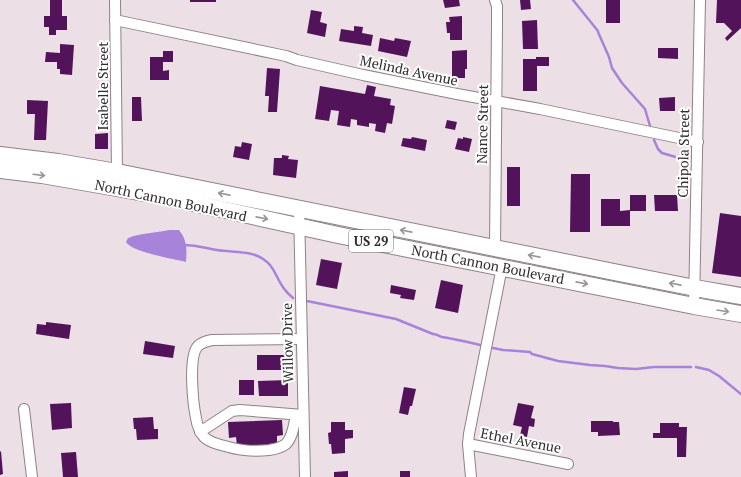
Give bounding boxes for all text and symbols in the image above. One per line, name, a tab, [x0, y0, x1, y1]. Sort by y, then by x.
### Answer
street label: Isabelle Street	[93, 41, 112, 130]
street label: Melinda Avenue	[358, 50, 460, 90]
street label: Nance Street	[472, 83, 492, 164]
street label: Chipola Street	[673, 107, 693, 198]
one-way arrow	[32, 171, 45, 178]
street label: North Cannon Boulevard	[93, 175, 249, 225]
one-way arrow	[218, 190, 231, 198]
one-way arrow	[256, 215, 269, 223]
one-way arrow	[400, 226, 413, 234]
road number: US 29	[349, 230, 393, 252]
street label: North Cannon Boulevard	[410, 240, 566, 288]
one-way arrow	[528, 252, 541, 260]
one-way arrow	[575, 280, 588, 288]
one-way arrow	[669, 280, 682, 288]
street label: Willow Drive	[277, 303, 297, 383]
one-way arrow	[716, 307, 729, 315]
street label: Ethel Avenue	[479, 423, 563, 457]

